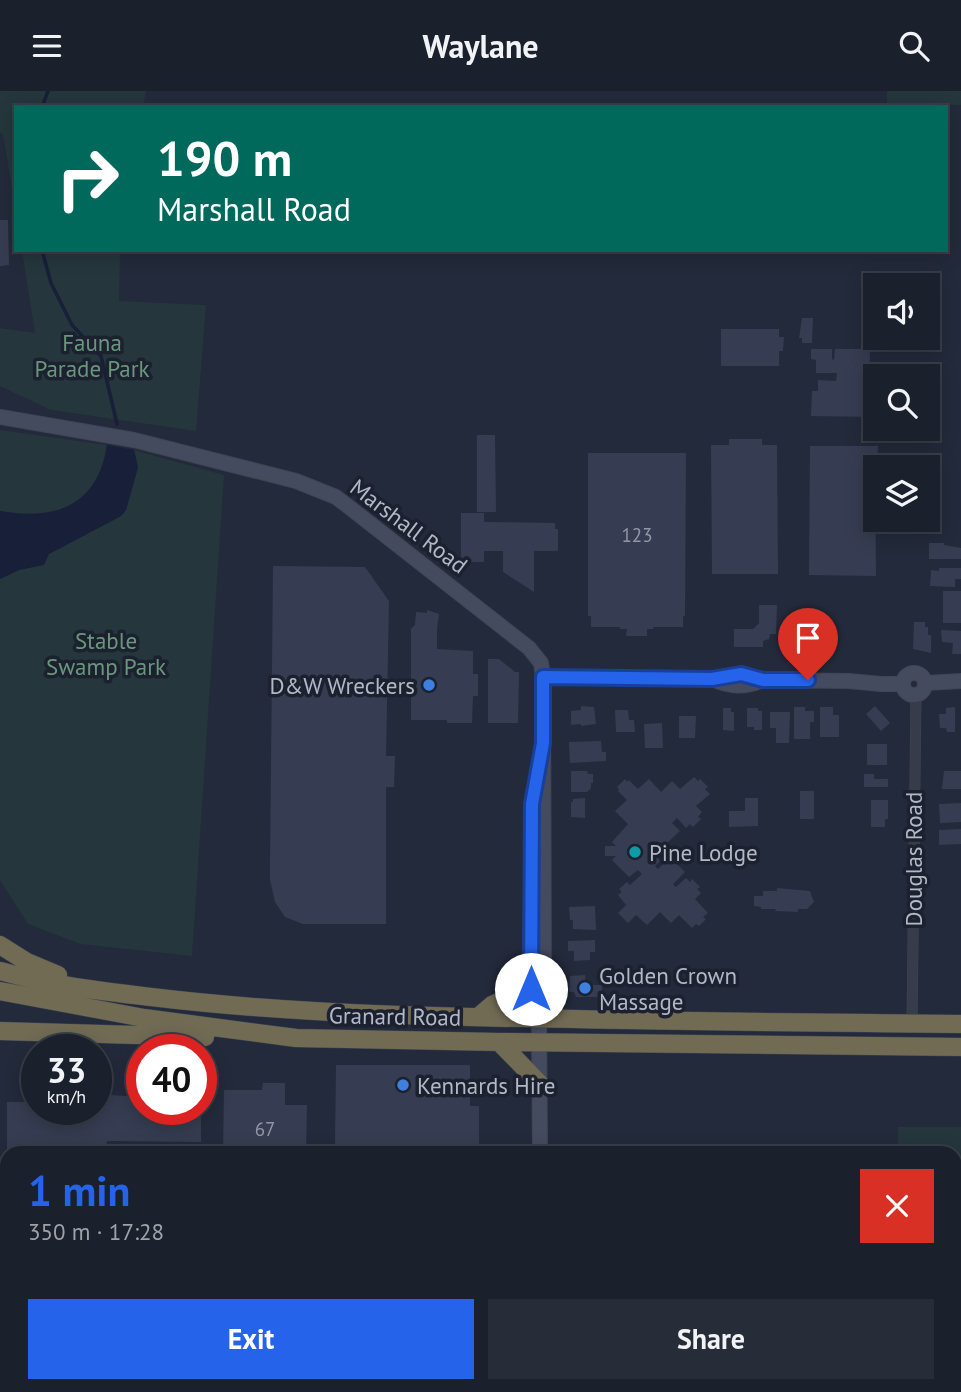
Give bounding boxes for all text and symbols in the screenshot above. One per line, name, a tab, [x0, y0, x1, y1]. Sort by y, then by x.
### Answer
text: Waylane	[422, 25, 539, 67]
icon: menu	[28, 27, 66, 65]
icon: search	[895, 27, 933, 65]
text: 190 m	[157, 126, 292, 190]
icon: right	[42, 133, 133, 224]
text: Marshall Road	[157, 188, 351, 230]
map controls	[863, 273, 940, 532]
button: sound	[863, 273, 940, 350]
park label: Fauna Parade Park	[34, 328, 150, 383]
button: search	[863, 364, 940, 441]
button: layers	[863, 455, 940, 532]
street label: Marshall Road	[345, 472, 473, 580]
house number: 123	[621, 523, 653, 547]
pin	[778, 608, 838, 680]
icon: arrive	[789, 619, 827, 657]
park label: Stable Swamp Park	[46, 626, 166, 681]
place label: D&W Wreckers	[269, 671, 415, 700]
marker: D&W Wreckers	[421, 677, 437, 693]
street label: Douglas Road	[899, 792, 928, 926]
place label: Pine Lodge	[649, 838, 758, 867]
marker: Pine Lodge	[627, 844, 643, 860]
position arrow	[494, 952, 568, 1026]
place label: Golden Crown Massage	[599, 961, 737, 1016]
marker: Golden Crown Massage	[577, 980, 593, 996]
street label: Granard Road	[329, 1000, 461, 1032]
speed limit sign: 40	[126, 1034, 217, 1125]
text: 33	[47, 1047, 86, 1093]
place label: Kennards Hire	[417, 1071, 555, 1100]
marker: Kennards Hire	[395, 1077, 411, 1093]
text: km/h	[47, 1085, 86, 1108]
house number: 67	[255, 1117, 275, 1141]
text: 1 min	[28, 1163, 130, 1218]
button: close	[860, 1169, 934, 1243]
text: 350 m · 17:28	[28, 1217, 164, 1246]
button: Exit	[28, 1299, 474, 1379]
button: Share	[488, 1299, 934, 1379]

